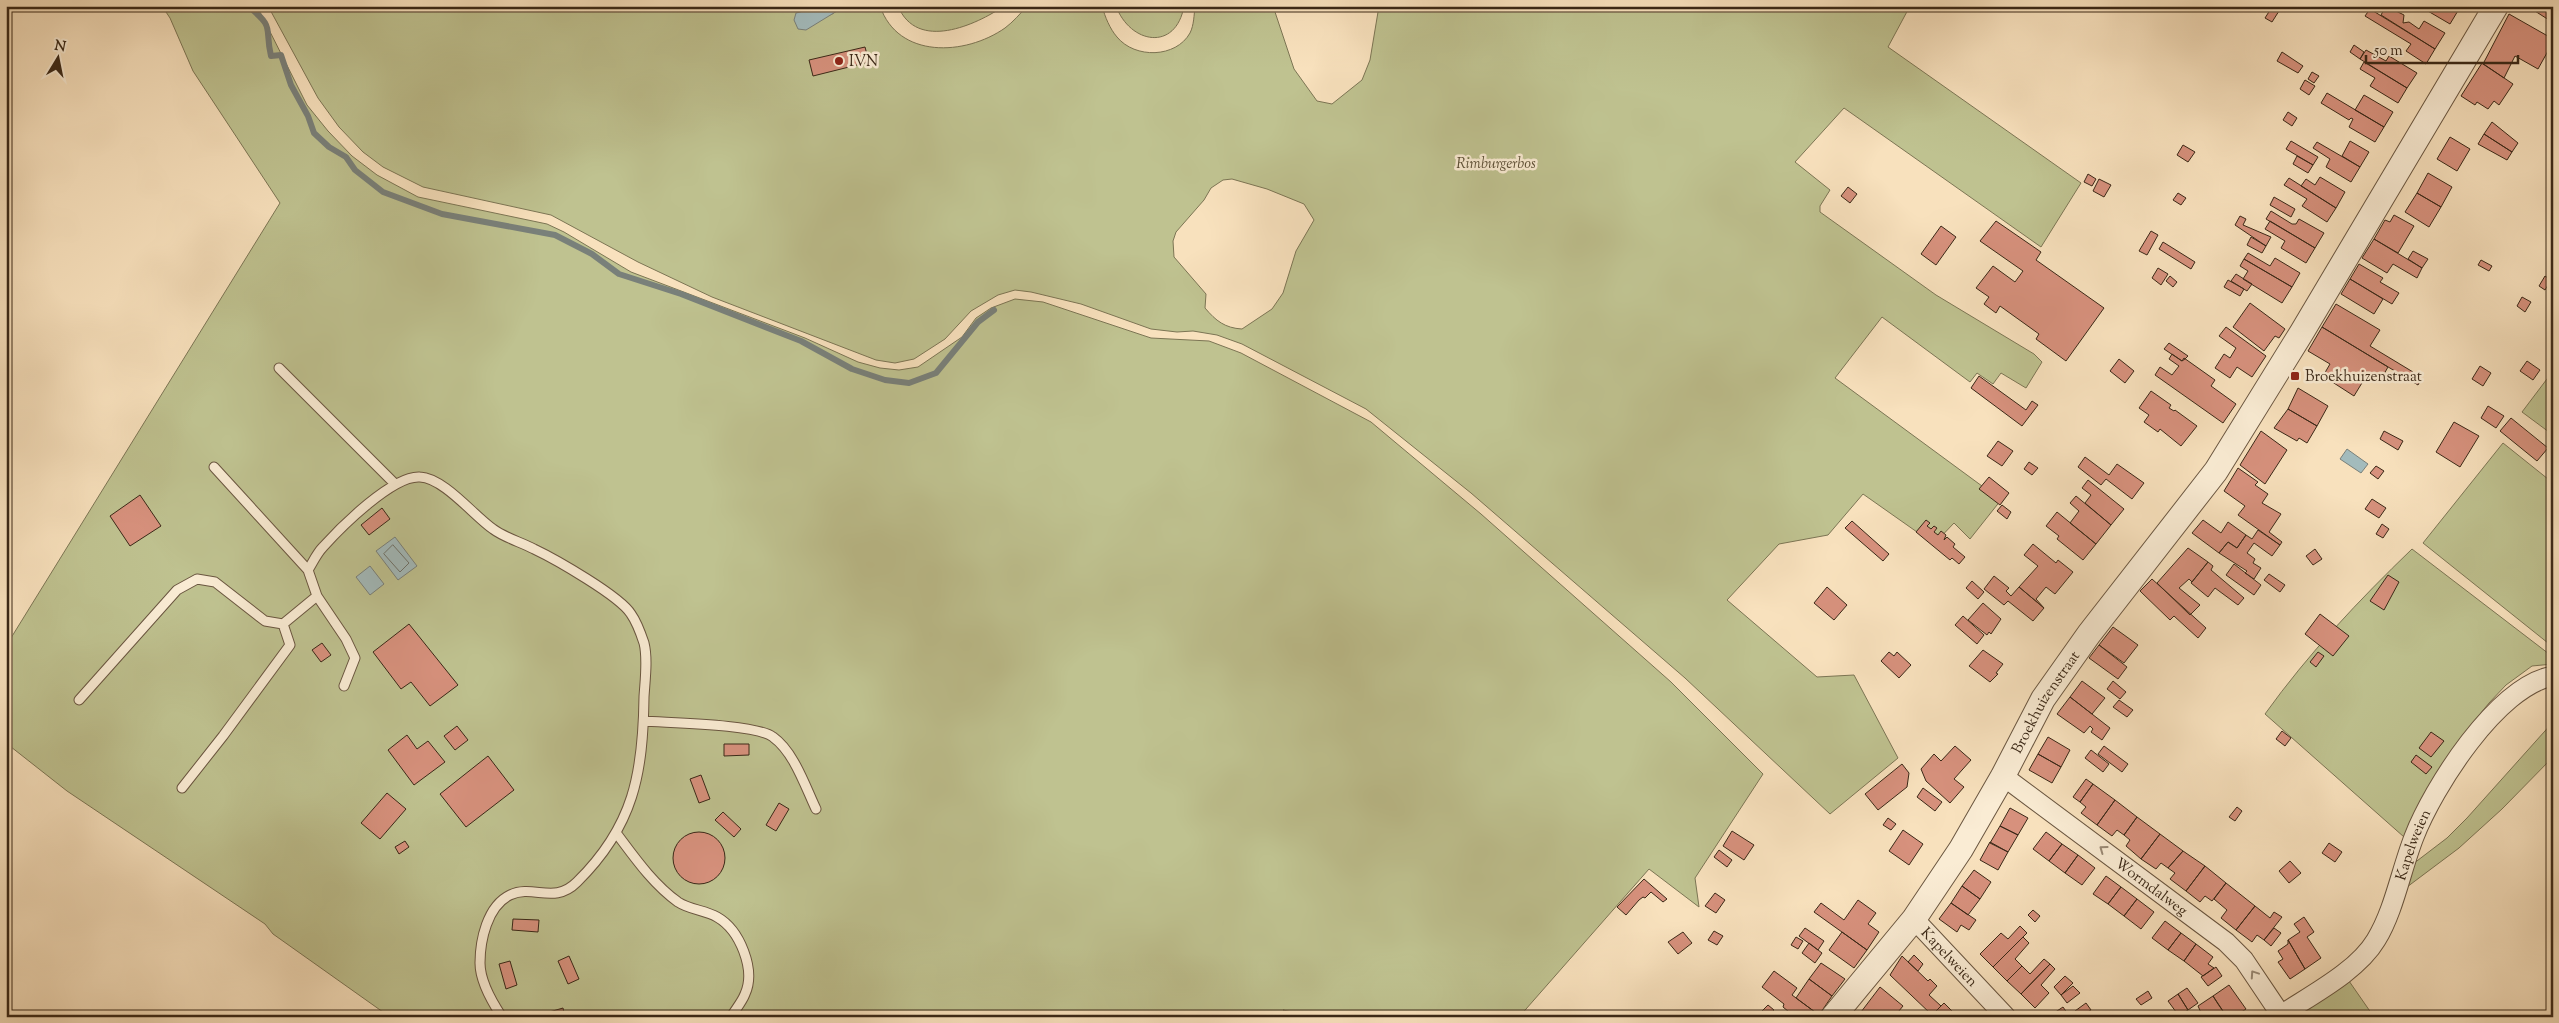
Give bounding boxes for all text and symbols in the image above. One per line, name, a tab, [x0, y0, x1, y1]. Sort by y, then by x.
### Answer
north arrow	[32, 32, 82, 82]
scale bar	[2366, 32, 2519, 64]
text: N	[53, 36, 67, 58]
text: 50 m	[2373, 41, 2403, 62]
place label: IVN	[849, 52, 878, 73]
marker: IVN	[833, 55, 845, 67]
park label: Rimburgerbos	[1456, 154, 1536, 175]
place label: Broekhuizenstraat	[2305, 367, 2422, 388]
marker: Broekhuizenstraat	[2289, 370, 2301, 382]
street label: Broekhuizenstraat	[2007, 647, 2086, 758]
street label: Kapelweien	[2391, 806, 2437, 883]
one-way arrow	[2099, 846, 2109, 855]
street label: Wormdalweg	[2110, 854, 2191, 922]
street label: Kapelweien	[1915, 923, 1982, 992]
one-way arrow	[2251, 971, 2260, 980]

